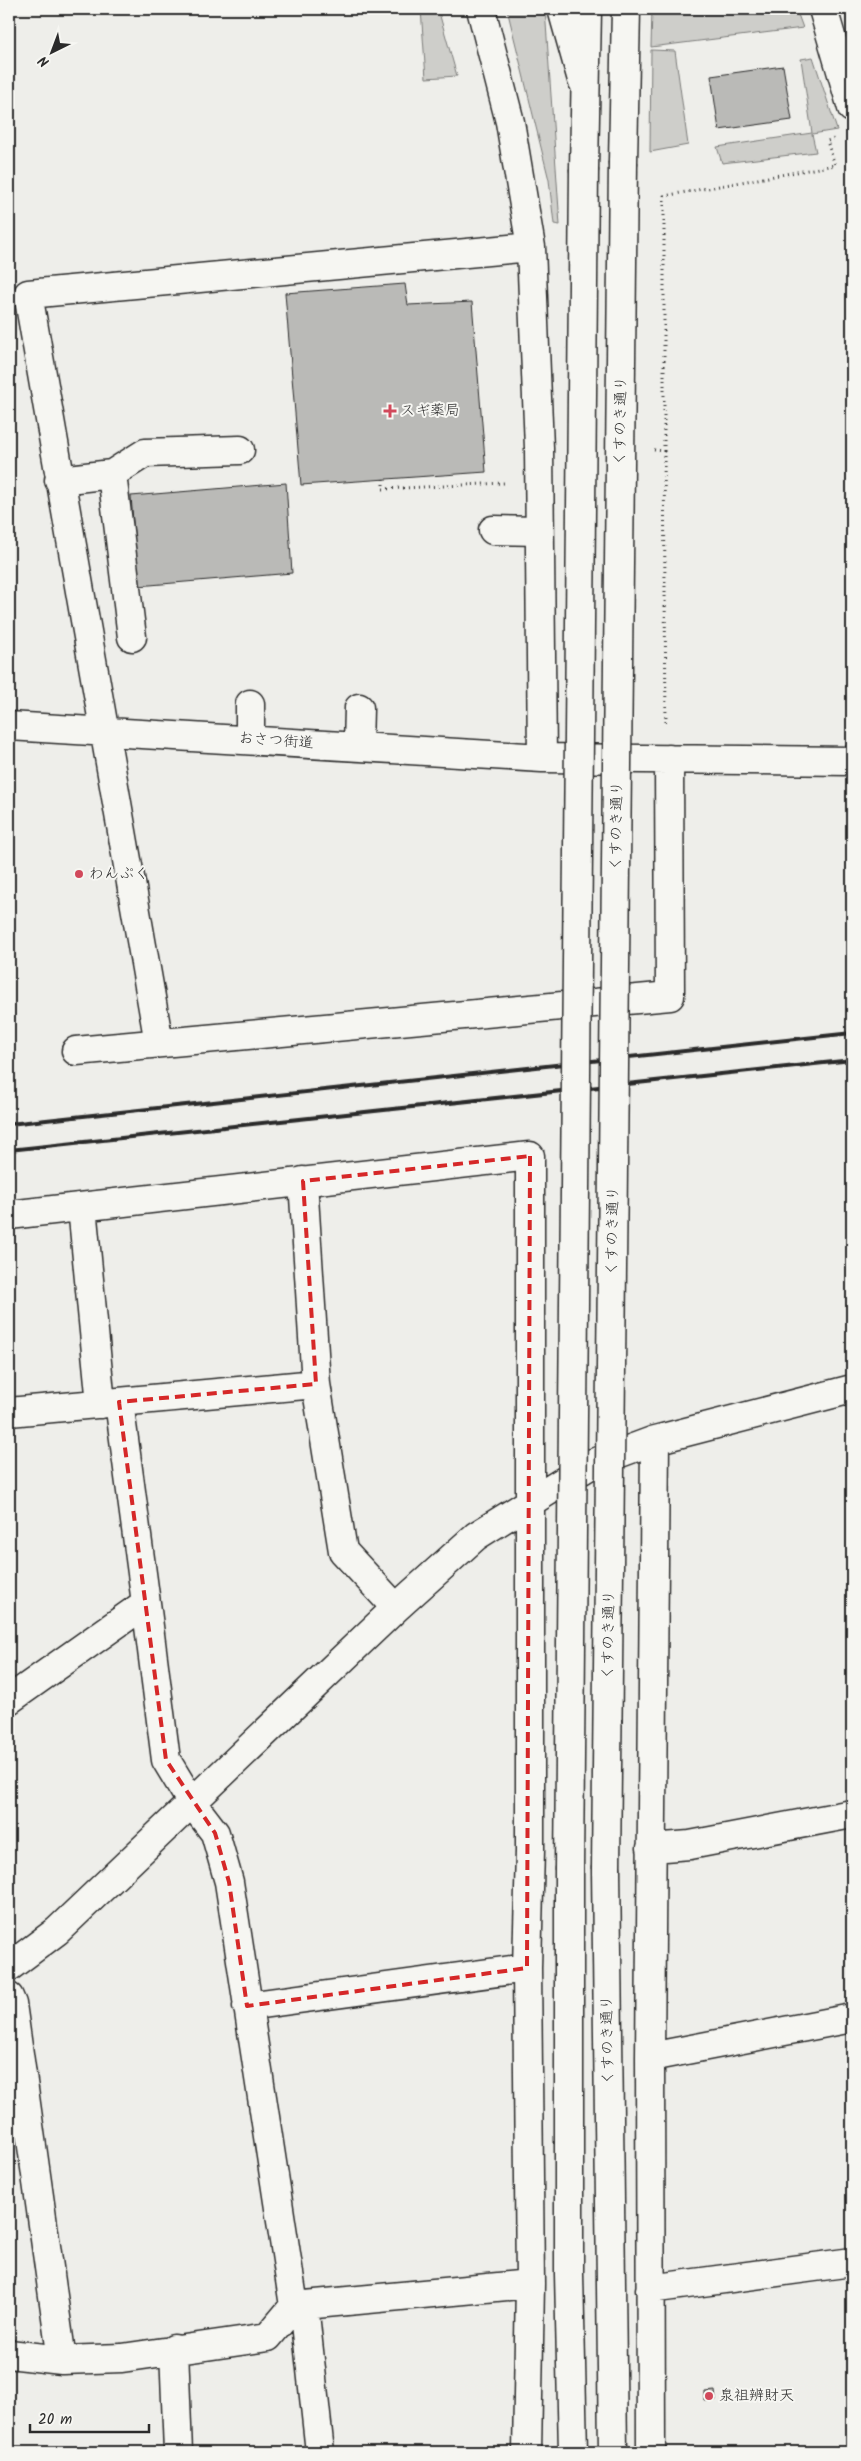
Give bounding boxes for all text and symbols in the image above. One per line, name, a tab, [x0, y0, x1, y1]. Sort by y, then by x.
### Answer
north arrow	[28, 28, 78, 78]
text: N	[33, 50, 55, 72]
street label: くすのき通り	[608, 376, 634, 466]
place label: スギ薬局	[400, 399, 460, 423]
marker: スギ薬局	[384, 405, 396, 417]
street label: おさつ街道	[238, 726, 314, 756]
street label: くすのき通り	[604, 781, 630, 871]
place label: わんぷく	[89, 862, 149, 886]
marker: わんぷく	[73, 868, 85, 880]
street label: くすのき通り	[600, 1186, 626, 1276]
street label: くすのき通り	[596, 1590, 622, 1680]
street label: くすのき通り	[595, 1995, 621, 2085]
place label: 泉祖辨財天	[719, 2384, 794, 2408]
marker: 泉祖辨財天	[703, 2390, 715, 2402]
scale bar	[30, 2401, 149, 2433]
text: 20 m	[38, 2408, 72, 2432]

